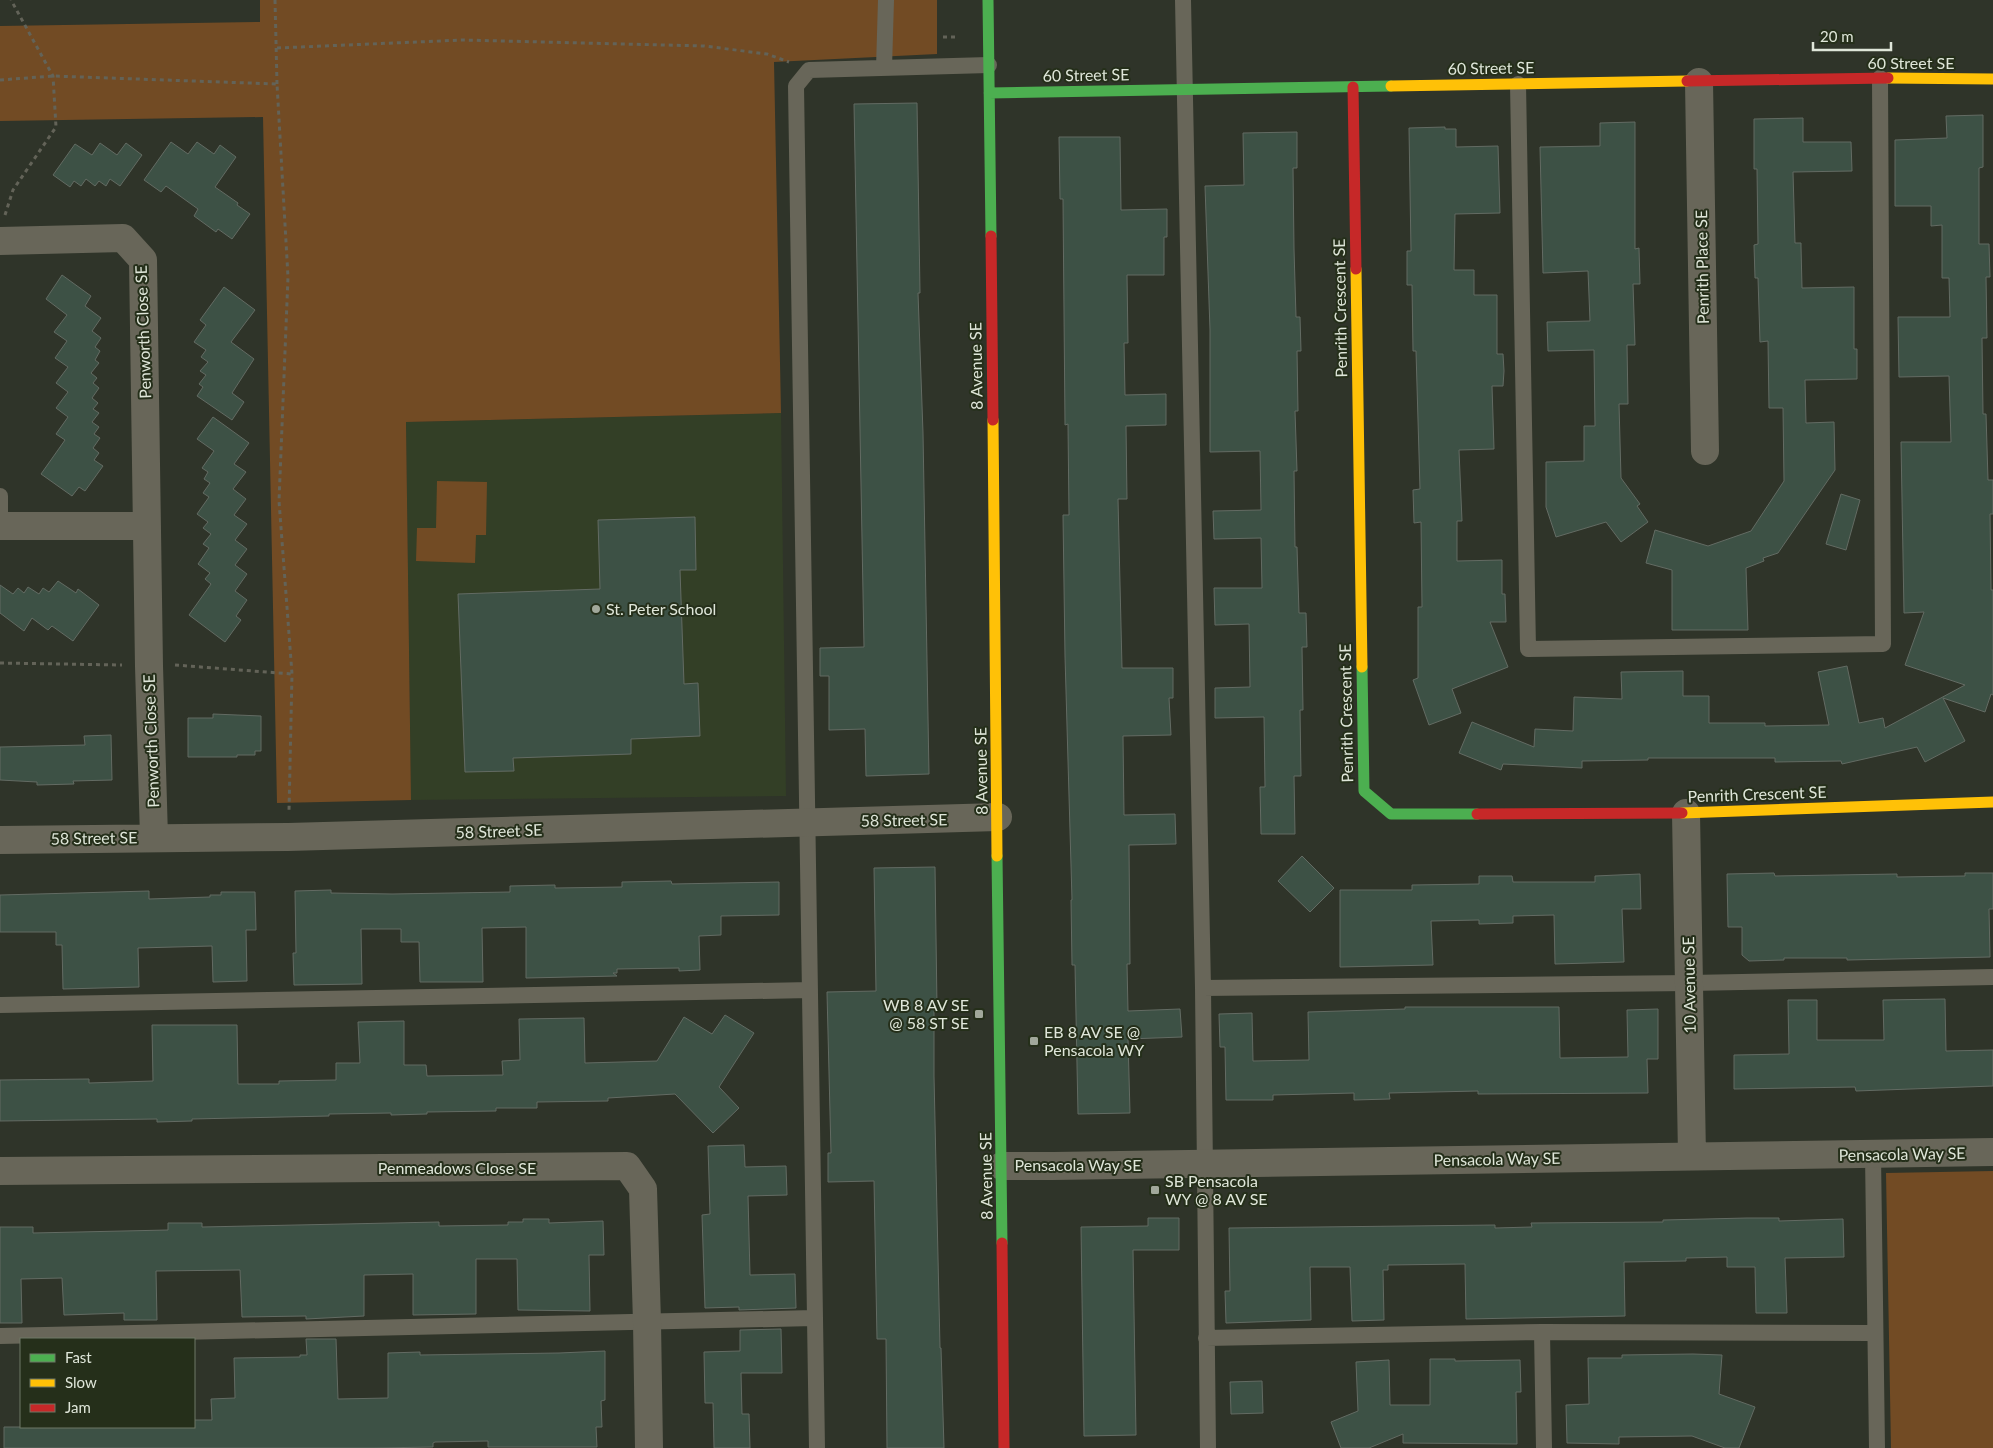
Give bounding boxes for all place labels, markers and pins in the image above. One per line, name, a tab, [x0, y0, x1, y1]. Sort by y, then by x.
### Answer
place label: St. Peter School	[606, 599, 716, 618]
marker: St. Peter School	[590, 603, 602, 615]
place label: WB 8 AV SE @ 58 ST SE	[883, 995, 969, 1032]
marker: WB 8 AV SE @ 58 ST SE	[973, 1008, 985, 1020]
place label: EB 8 AV SE @ Pensacola WY	[1044, 1022, 1144, 1059]
marker: EB 8 AV SE @ Pensacola WY	[1028, 1035, 1040, 1047]
place label: SB Pensacola WY @ 8 AV SE	[1165, 1171, 1268, 1208]
marker: SB Pensacola WY @ 8 AV SE	[1149, 1184, 1161, 1196]

